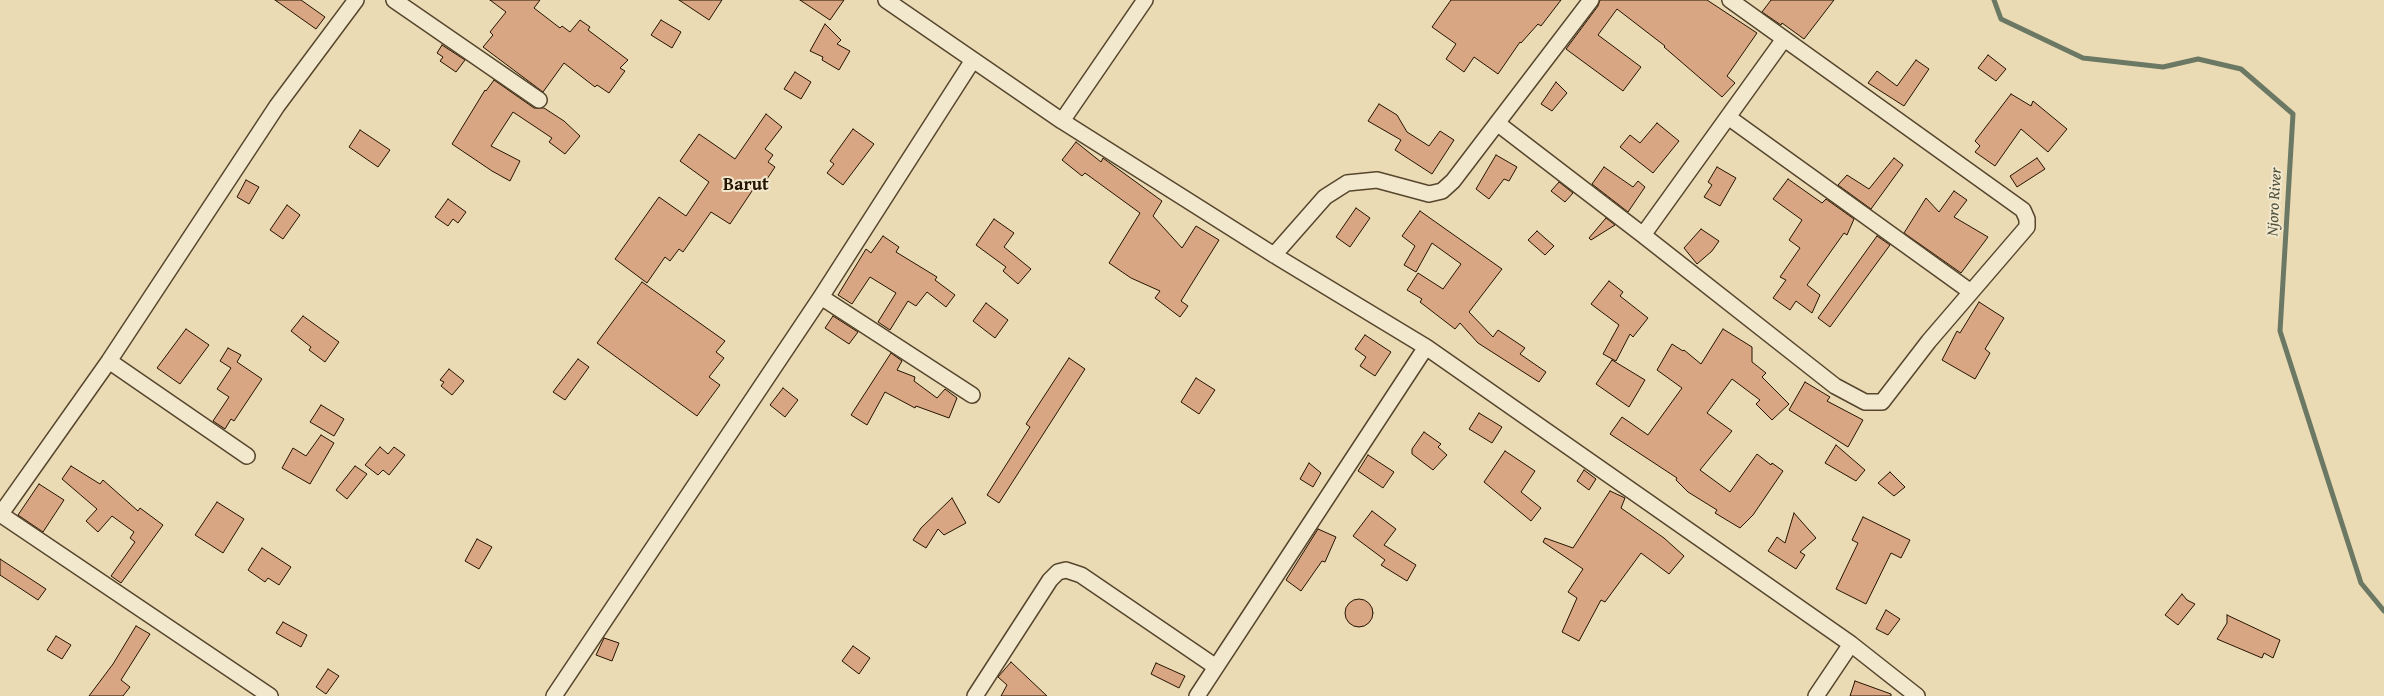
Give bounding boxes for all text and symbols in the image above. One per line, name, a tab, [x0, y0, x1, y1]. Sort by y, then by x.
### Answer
water label: Njoro River	[2264, 167, 2286, 237]
district label: Barut	[723, 174, 769, 196]

